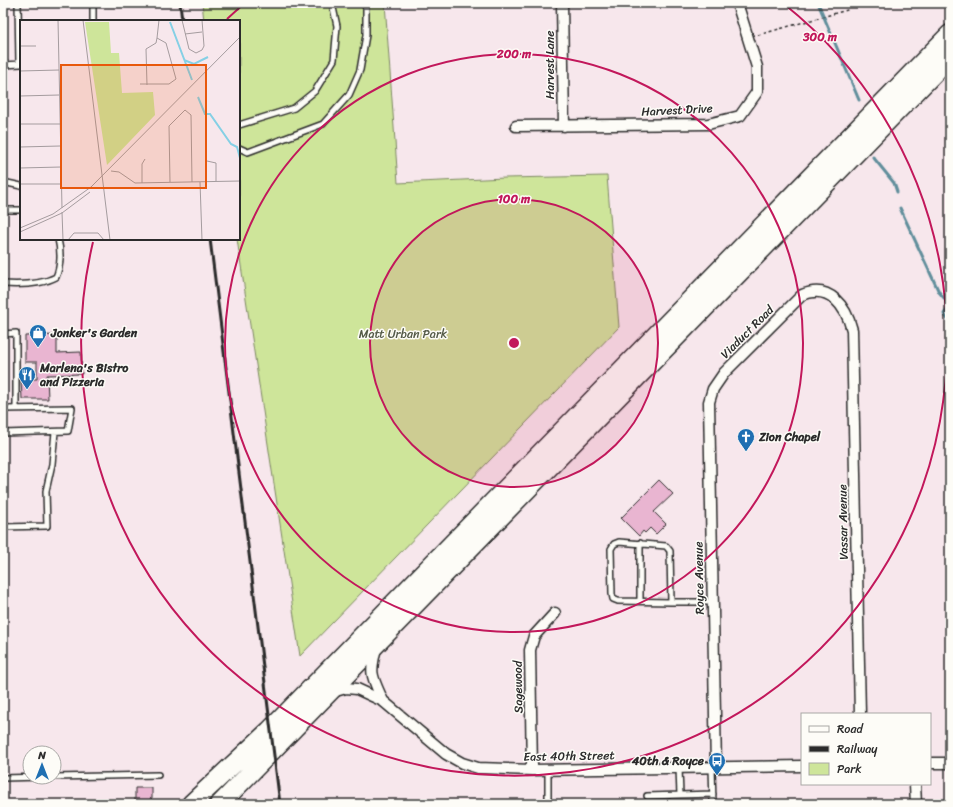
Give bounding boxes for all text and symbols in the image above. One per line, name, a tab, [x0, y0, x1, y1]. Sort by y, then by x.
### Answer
inset map	[20, 20, 240, 240]
text: 300 m	[802, 26, 838, 48]
street label: Harvest Lane	[539, 31, 561, 99]
text: 200 m	[496, 43, 532, 65]
street label: Harvest Drive	[641, 97, 713, 123]
text: 100 m	[498, 188, 531, 210]
street label: Viaduct Road	[715, 299, 780, 364]
place label: Jonker's Garden	[50, 322, 138, 344]
shop icon: Jonker's Garden	[28, 323, 48, 348]
park label: Matt Urban Park	[359, 323, 448, 345]
centre of rings	[507, 336, 521, 350]
place label: Marlena's Bistro and Pizzeria	[39, 357, 129, 393]
restaurant icon: Marlena's Bistro and Pizzeria	[17, 365, 37, 390]
place label: Zion Chapel	[758, 426, 821, 448]
church icon: Zion Chapel	[736, 427, 756, 452]
street label: Vassar Avenue	[831, 484, 855, 560]
street label: Royce Avenue	[687, 541, 711, 615]
street label: Sagewood	[507, 660, 529, 713]
legend	[801, 713, 931, 785]
text: Road	[837, 718, 864, 740]
text: Railway	[837, 738, 878, 760]
street label: East 40th Street	[523, 744, 615, 768]
north arrow	[22, 745, 62, 785]
text: N	[37, 746, 46, 765]
place label: 40th & Royce	[631, 750, 705, 772]
bus stop icon: 40th & Royce	[707, 751, 727, 776]
text: Park	[837, 758, 862, 780]

